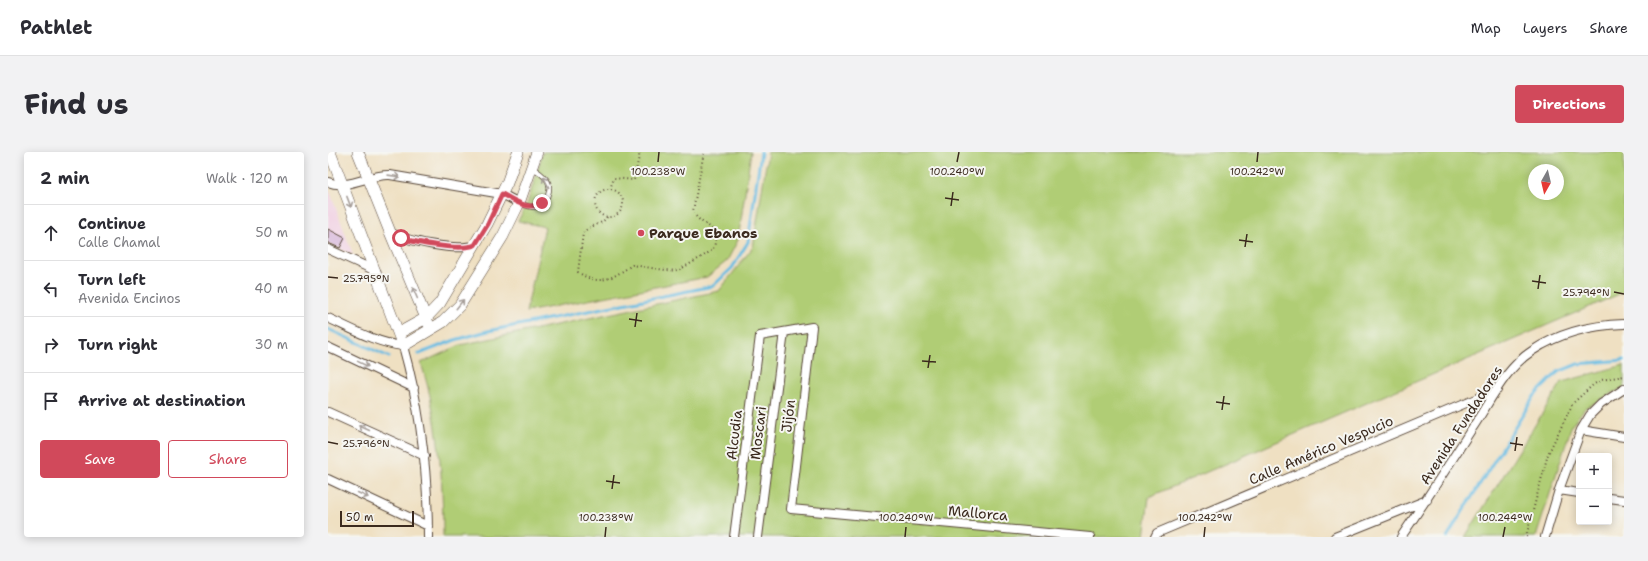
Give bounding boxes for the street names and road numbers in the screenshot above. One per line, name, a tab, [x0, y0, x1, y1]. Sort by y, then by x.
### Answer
street label: Avenida Fundadores	[1416, 362, 1506, 488]
street label: Jijón	[777, 398, 799, 433]
street label: Moscari	[746, 405, 770, 461]
street label: Alcudia	[722, 409, 746, 461]
street label: Calle Américo Vespucio	[1246, 411, 1396, 489]
street label: Mallorca	[947, 501, 1009, 525]

